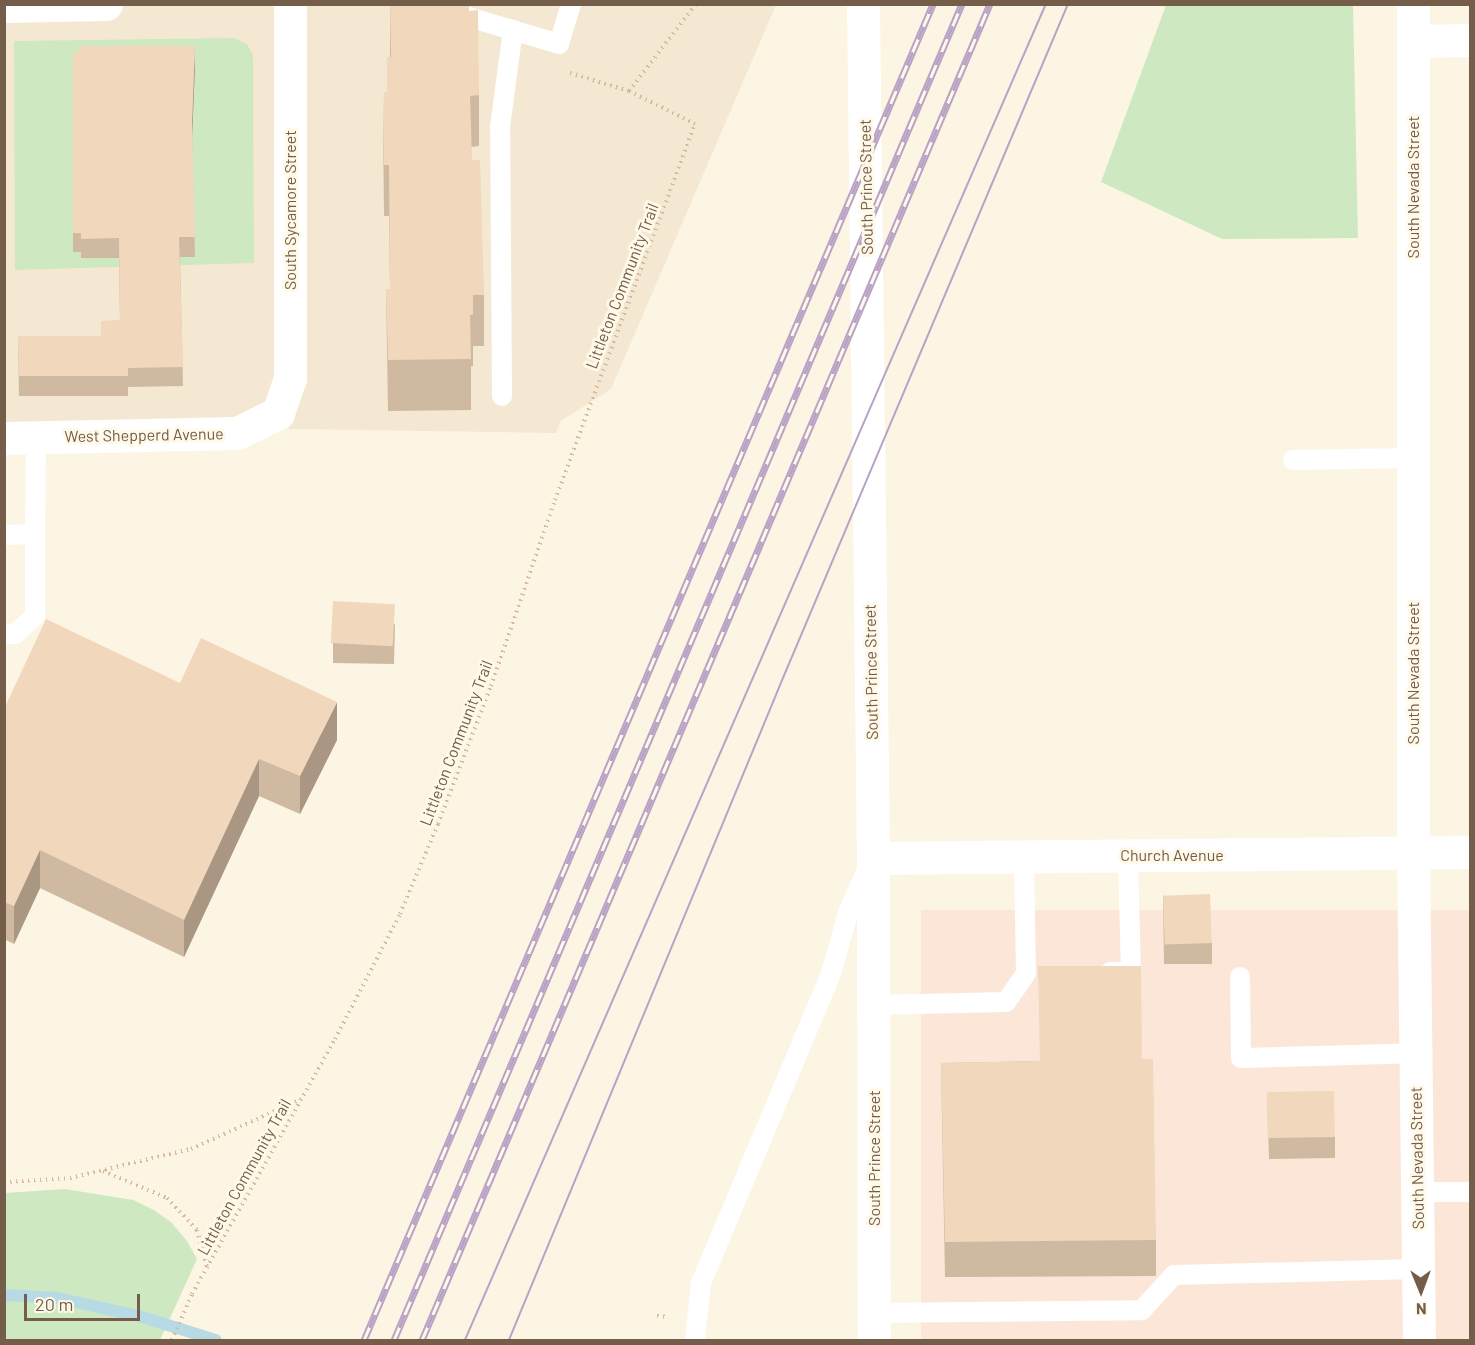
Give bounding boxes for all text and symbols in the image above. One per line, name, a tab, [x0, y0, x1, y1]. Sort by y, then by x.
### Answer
street label: South Nevada Street	[1403, 116, 1423, 258]
street label: South Prince Street	[855, 119, 877, 255]
street label: South Sycamore Street	[280, 130, 300, 290]
street label: Littleton Community Trail	[582, 201, 662, 371]
street label: West Shepperd Avenue	[64, 424, 224, 446]
street label: South Nevada Street	[1403, 602, 1423, 744]
street label: South Prince Street	[860, 604, 882, 740]
street label: Littleton Community Trail	[416, 658, 496, 828]
street label: Church Avenue	[1120, 845, 1224, 865]
street label: South Nevada Street	[1406, 1086, 1428, 1230]
street label: South Prince Street	[864, 1090, 884, 1226]
street label: Littleton Community Trail	[193, 1096, 295, 1258]
north arrow	[1391, 1261, 1451, 1321]
scale bar	[27, 1282, 142, 1320]
text: 20 m	[35, 1293, 73, 1315]
text: N	[1416, 1300, 1427, 1319]

